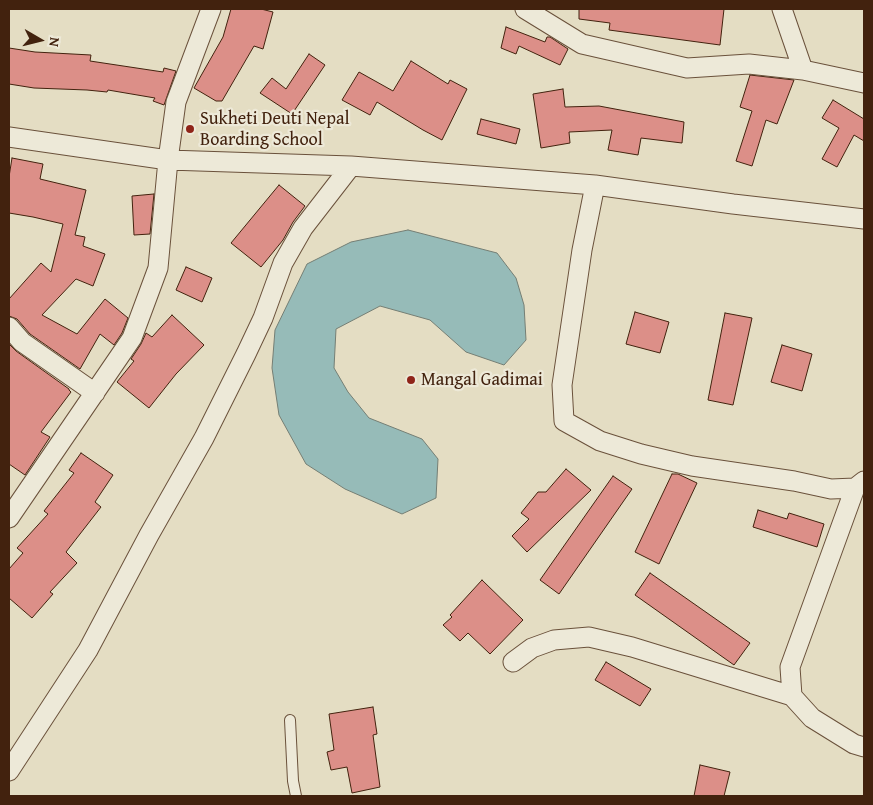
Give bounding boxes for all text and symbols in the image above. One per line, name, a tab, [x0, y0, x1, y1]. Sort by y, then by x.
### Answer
north arrow	[15, 15, 65, 65]
text: N	[44, 36, 65, 48]
place label: Sukheti Deuti Nepal Boarding School	[200, 108, 350, 150]
marker: Sukheti Deuti Nepal Boarding School	[184, 123, 196, 135]
place label: Mangal Gadimai	[421, 369, 543, 391]
marker: Mangal Gadimai	[405, 374, 417, 386]

